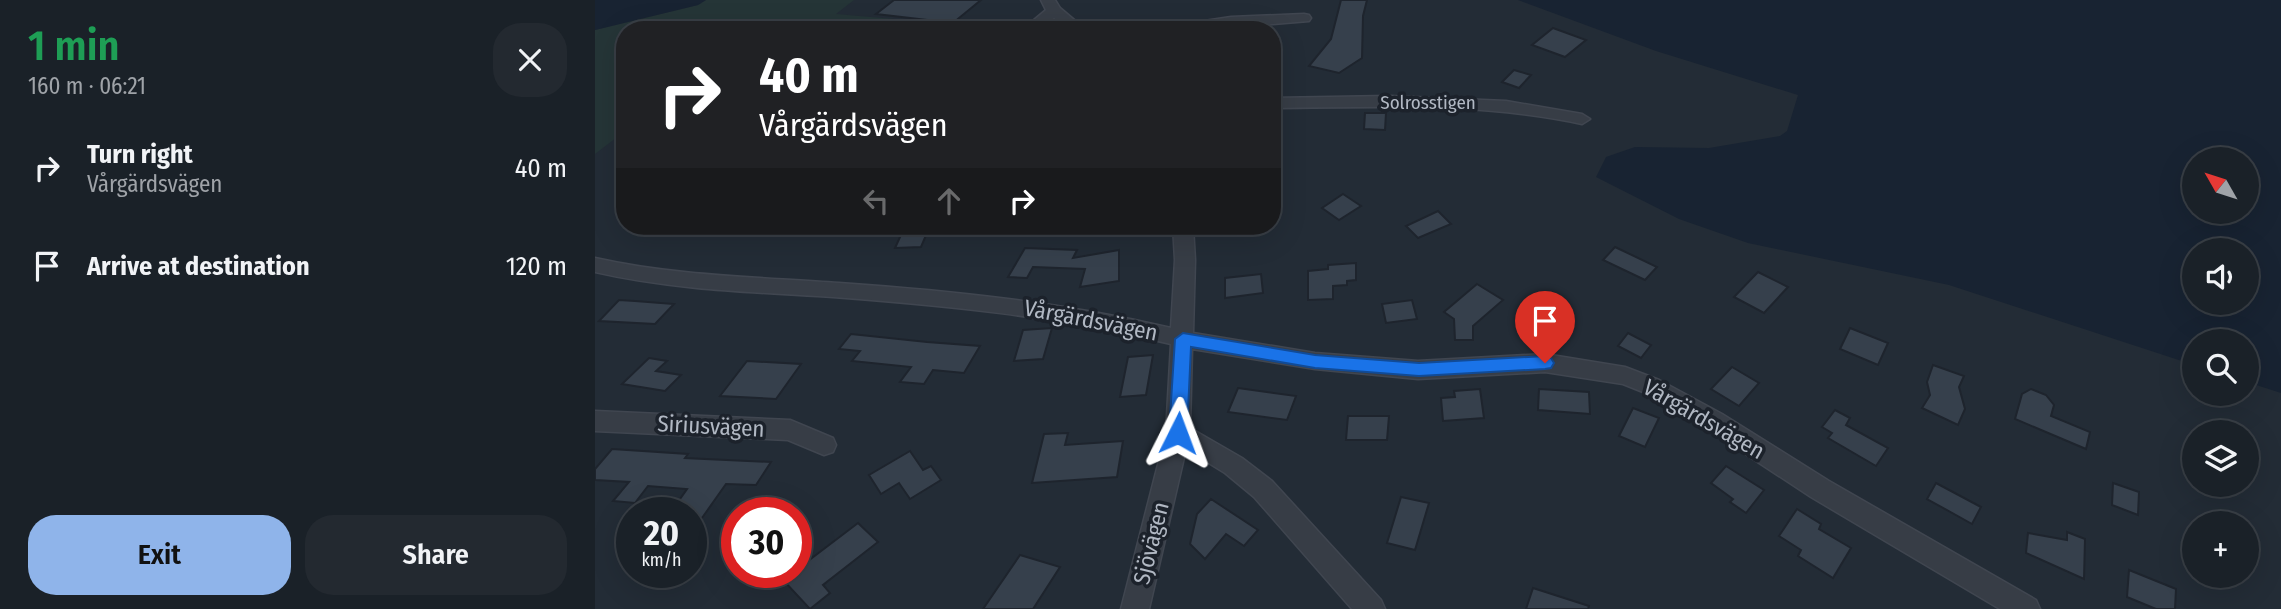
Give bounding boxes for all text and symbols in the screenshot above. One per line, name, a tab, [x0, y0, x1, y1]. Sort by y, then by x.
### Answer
text: 1 min	[28, 21, 119, 71]
button: close	[493, 23, 567, 97]
text: 40 m	[759, 46, 859, 105]
icon: right	[644, 49, 735, 140]
text: 160 m · 06:21	[28, 72, 146, 100]
street label: Solrosstigen	[1380, 91, 1476, 114]
text: Vårgärdsvägen	[759, 106, 948, 144]
text: Turn right	[87, 139, 193, 170]
north arrow	[2182, 147, 2259, 224]
map controls	[2182, 147, 2259, 588]
icon: right	[28, 149, 66, 187]
text: 40 m	[515, 153, 567, 184]
text: Vårgärdsvägen	[87, 170, 223, 198]
icon: left	[857, 182, 895, 220]
icon: ahead	[930, 182, 968, 220]
icon: right	[1003, 182, 1041, 220]
button: sound	[2182, 238, 2259, 315]
icon: arrive	[28, 247, 66, 285]
text: Arrive at destination	[87, 251, 310, 282]
text: 120 m	[506, 251, 567, 282]
pin	[1515, 291, 1575, 363]
street label: Vårgärdsvägen	[1022, 293, 1160, 347]
icon: arrive	[1526, 302, 1564, 340]
button: search	[2182, 329, 2259, 406]
street label: Vårgärdsvägen	[1638, 373, 1770, 465]
position arrow	[1141, 396, 1215, 470]
street label: Siriusvägen	[657, 409, 765, 443]
button: layers	[2182, 420, 2259, 497]
speed limit sign: 30	[721, 497, 812, 588]
street label: Sjövägen	[1127, 499, 1175, 587]
button: +	[2182, 511, 2259, 588]
text: 20	[644, 512, 679, 554]
button: Exit	[28, 515, 291, 595]
button: Share	[305, 515, 567, 595]
text: km/h	[641, 549, 682, 571]

